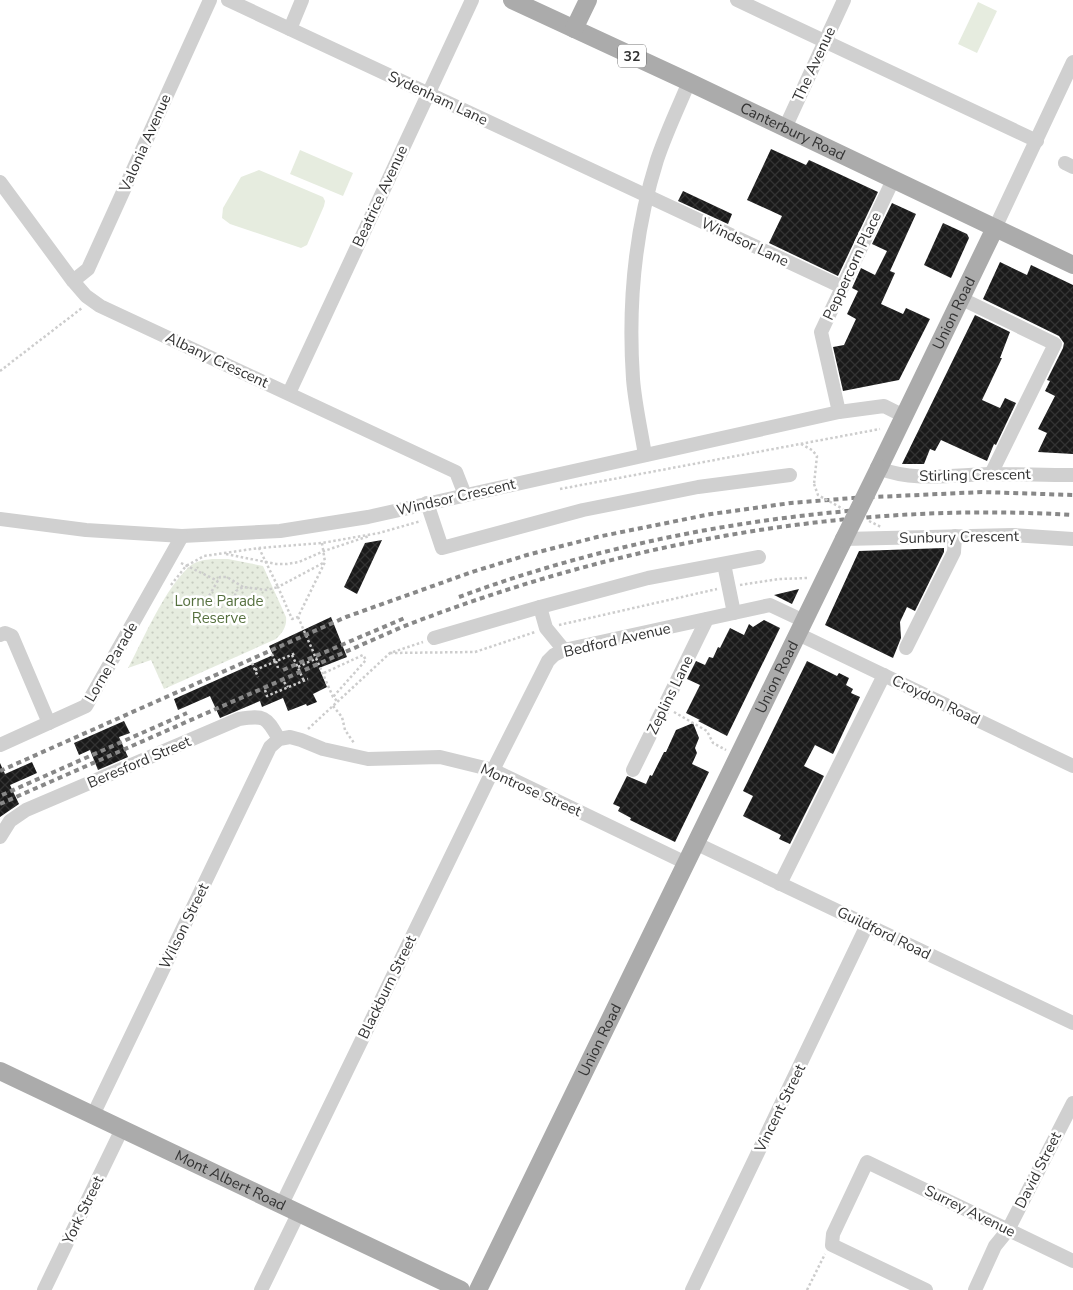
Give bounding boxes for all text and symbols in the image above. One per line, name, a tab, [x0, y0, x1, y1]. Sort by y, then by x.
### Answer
street label: The Avenue	[788, 23, 840, 105]
road number: 32	[618, 44, 646, 68]
street label: Sydenham Lane	[385, 66, 491, 130]
street label: Valonia Avenue	[114, 91, 175, 196]
street label: Canterbury Road	[737, 98, 849, 165]
street label: Beatrice Avenue	[348, 142, 412, 250]
street label: Peppercorn Place	[818, 209, 886, 323]
street label: Windsor Lane	[698, 213, 792, 271]
street label: Union Road	[928, 273, 980, 353]
street label: Albany Crescent	[162, 327, 272, 393]
street label: Stirling Crescent	[919, 464, 1032, 486]
street label: Windsor Crescent	[395, 473, 518, 520]
street label: Sunbury Crescent	[899, 526, 1020, 548]
park label: Lorne Parade Reserve	[174, 591, 264, 628]
street label: Lorne Parade	[80, 618, 142, 706]
street label: Bedford Avenue	[562, 618, 672, 662]
street label: Union Road	[751, 637, 803, 717]
street label: Zeplins Lane	[642, 652, 698, 738]
street label: Croydon Road	[889, 670, 983, 730]
street label: Beresford Street	[84, 731, 194, 793]
street label: Montrose Street	[477, 759, 585, 822]
street label: Wilson Street	[155, 879, 214, 972]
street label: Guildford Road	[834, 902, 934, 964]
street label: Blackburn Street	[353, 931, 421, 1042]
street label: Union Road	[574, 1000, 626, 1080]
street label: Vincent Street	[750, 1060, 810, 1156]
street label: David Street	[1010, 1127, 1066, 1212]
street label: Mont Albert Road	[171, 1145, 289, 1215]
street label: York Street	[57, 1172, 108, 1248]
street label: Surrey Avenue	[921, 1180, 1019, 1242]

